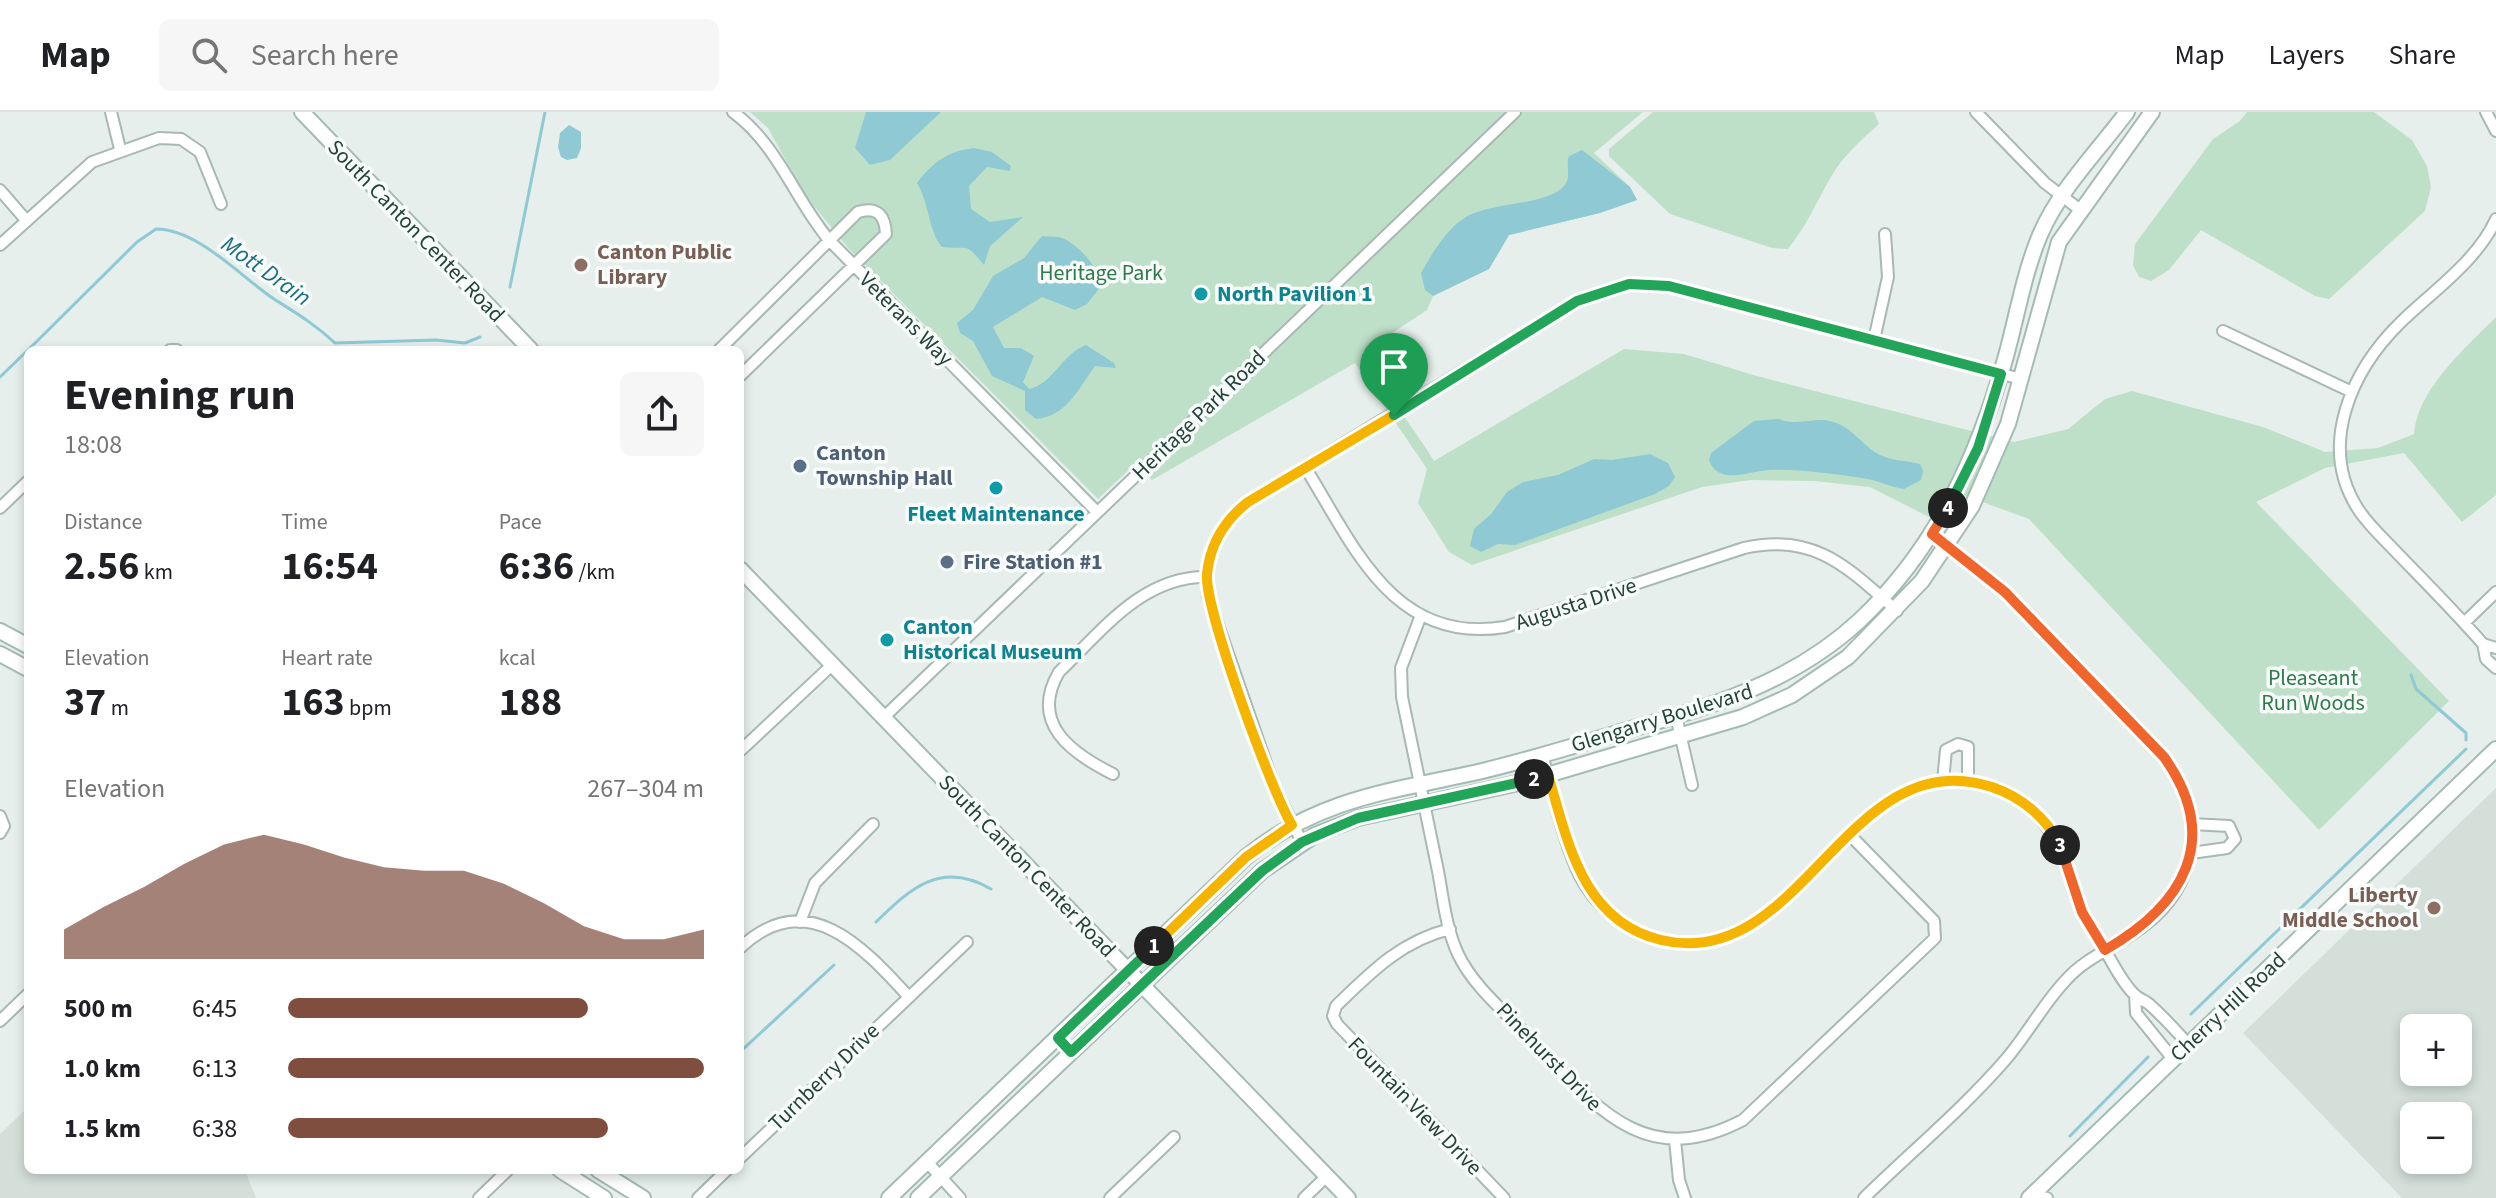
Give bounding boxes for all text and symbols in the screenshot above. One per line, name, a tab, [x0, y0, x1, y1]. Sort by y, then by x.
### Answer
search box	[159, 19, 719, 91]
text: Map	[40, 28, 111, 82]
icon: search	[187, 33, 231, 77]
text: Search here	[251, 34, 399, 77]
text: Map	[2174, 35, 2224, 75]
text: Layers	[2268, 35, 2344, 75]
text: Share	[2388, 35, 2456, 75]
street label: South Canton Center Road	[320, 132, 512, 330]
water label: Mott Drain	[214, 227, 318, 315]
place label: Canton Public Library	[597, 236, 732, 293]
marker: Canton Public Library	[572, 256, 590, 274]
park label: Heritage Park	[1039, 257, 1163, 289]
street label: Veterans Way	[852, 265, 961, 374]
place label: North Pavilion 1	[1217, 278, 1373, 310]
marker: North Pavilion 1	[1192, 285, 1210, 303]
pin	[1360, 333, 1428, 415]
street label: Heritage Park Road	[1125, 343, 1273, 487]
icon: arrive	[1372, 345, 1416, 389]
text: Evening run	[64, 364, 296, 427]
button: share	[620, 372, 704, 456]
text: 18:08	[64, 426, 122, 463]
place label: Canton Township Hall	[816, 437, 953, 494]
marker: Canton Township Hall	[791, 457, 809, 475]
marker: Fleet Maintenance	[987, 479, 1005, 497]
pin: 4	[1928, 488, 1968, 528]
text: 4	[1942, 492, 1954, 524]
place label: Fleet Maintenance	[907, 498, 1085, 530]
text: Distance	[64, 506, 142, 538]
text: Time	[281, 506, 328, 538]
text: Pace	[499, 506, 542, 538]
text: 2.56	[64, 538, 139, 595]
text: 16:54	[281, 538, 378, 595]
text: 6:36	[499, 538, 574, 595]
place label: Fire Station #1	[963, 546, 1103, 578]
marker: Fire Station #1	[938, 553, 956, 571]
text: km	[139, 556, 173, 588]
text: /km	[574, 556, 615, 588]
street label: Augusta Drive	[1511, 569, 1641, 639]
place label: Canton Historical Museum	[903, 611, 1082, 668]
marker: Canton Historical Museum	[878, 631, 896, 649]
text: Elevation	[64, 642, 150, 674]
text: Heart rate	[281, 642, 373, 674]
text: kcal	[499, 642, 536, 674]
park label: Pleaseant Run Woods	[2261, 662, 2365, 719]
text: 37	[64, 674, 106, 731]
text: 163	[281, 674, 345, 731]
text: 188	[499, 674, 562, 731]
street label: Glengarry Boulevard	[1567, 675, 1757, 761]
text: m	[106, 692, 129, 724]
text: bpm	[345, 692, 392, 724]
pin: 2	[1514, 759, 1554, 799]
text: 2	[1528, 763, 1540, 795]
street label: South Canton Center Road	[931, 767, 1123, 965]
text: Elevation	[64, 770, 165, 807]
text: 267–304 m	[587, 770, 704, 807]
pin: 3	[2040, 825, 2080, 865]
text: 3	[2054, 829, 2066, 861]
place label: Liberty Middle School	[2282, 879, 2419, 936]
marker: Liberty Middle School	[2425, 899, 2443, 917]
pin: 1	[1134, 926, 1174, 966]
text: 1	[1148, 930, 1160, 962]
street label: Cherry Hill Road	[2163, 945, 2293, 1069]
text: 500 m	[64, 990, 133, 1027]
text: 6:45	[192, 990, 237, 1027]
street label: Pinehurst Drive	[1489, 995, 1609, 1119]
map controls	[2400, 1014, 2472, 1174]
button: +	[2400, 1014, 2472, 1086]
street label: Turnberry Drive	[761, 1016, 887, 1138]
street label: Fountain View Drive	[1340, 1029, 1490, 1183]
text: 1.0 km	[64, 1050, 141, 1087]
text: 6:13	[192, 1050, 237, 1087]
button: −	[2400, 1102, 2472, 1174]
text: 1.5 km	[64, 1110, 141, 1147]
text: 6:38	[192, 1110, 237, 1147]

